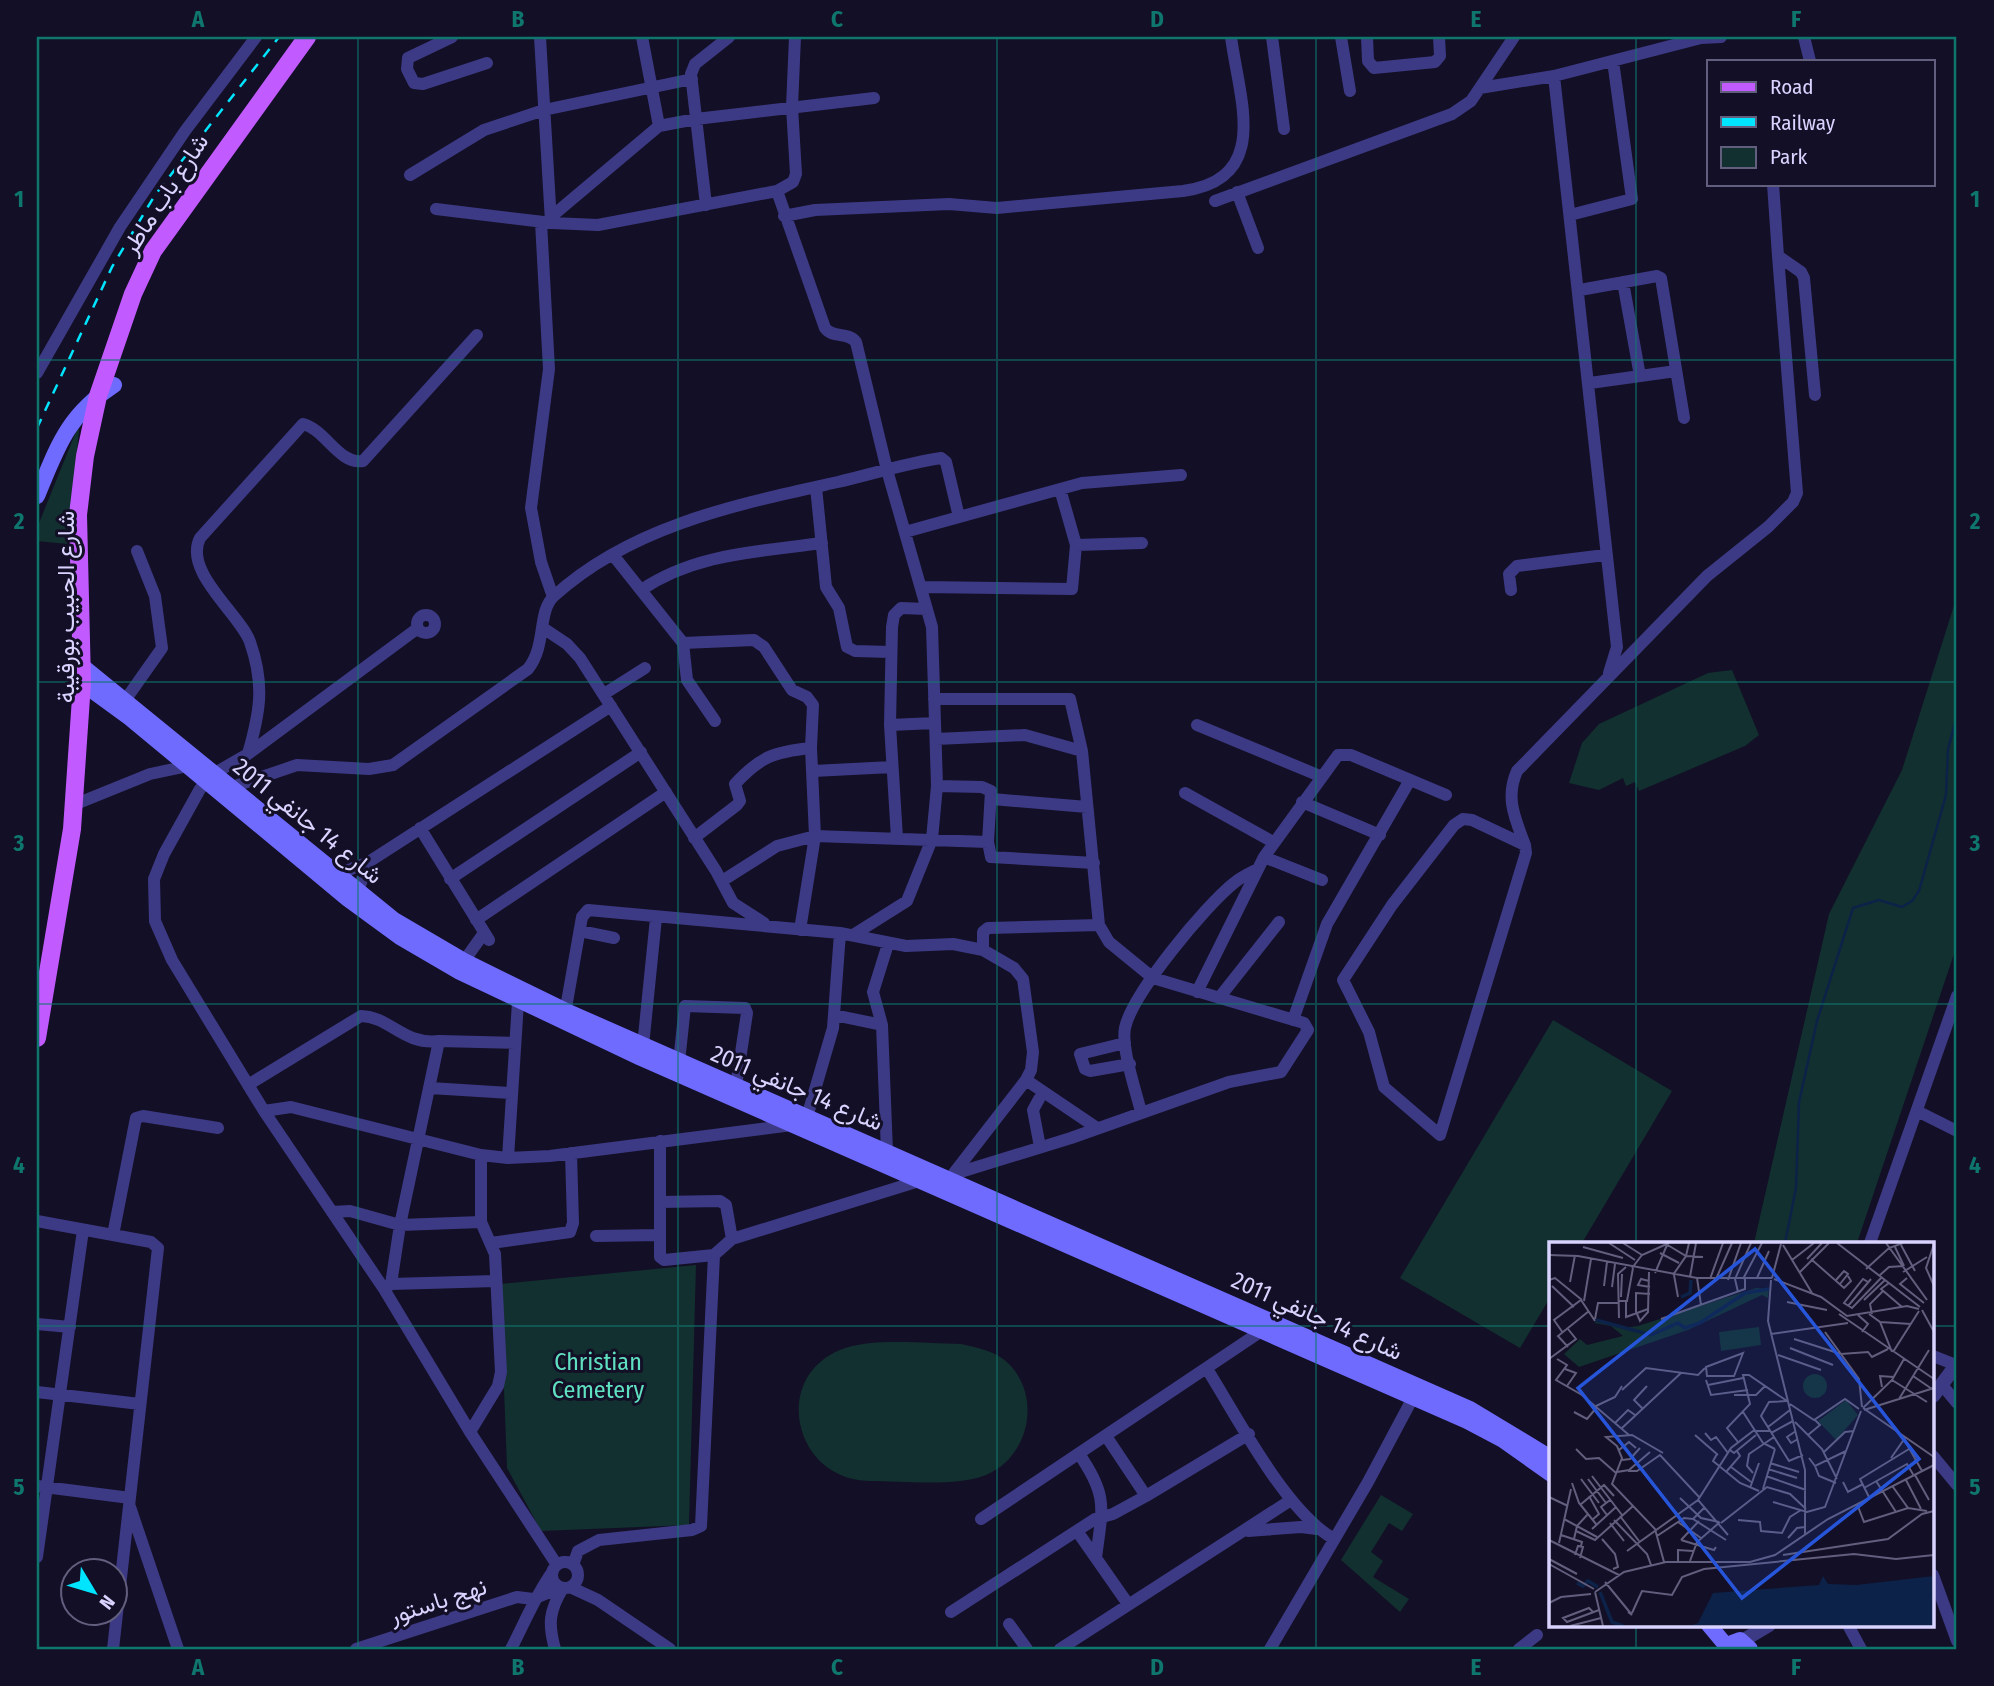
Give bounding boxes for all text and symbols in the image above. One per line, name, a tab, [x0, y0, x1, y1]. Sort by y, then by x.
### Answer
text: A	[191, 5, 205, 33]
text: B	[512, 5, 525, 33]
text: C	[831, 5, 843, 33]
text: D	[1150, 5, 1164, 33]
text: E	[1471, 5, 1482, 33]
text: F	[1791, 5, 1801, 33]
legend	[1707, 60, 1934, 186]
text: Road	[1770, 74, 1814, 100]
text: Railway	[1770, 110, 1836, 136]
street label: شارع باب ماطر	[115, 129, 216, 261]
text: Park	[1770, 144, 1808, 170]
text: 1	[14, 185, 24, 213]
text: 1	[1970, 185, 1980, 213]
text: 2	[13, 507, 25, 535]
text: 2	[1969, 507, 1981, 535]
street label: شارع الحبيب بورقيبة	[52, 511, 82, 703]
street label: شارع 14 جانفي 2011	[225, 752, 388, 894]
text: 3	[13, 829, 25, 857]
text: 3	[1969, 829, 1981, 857]
street label: شارع 14 جانفي 2011	[705, 1039, 887, 1141]
text: 4	[13, 1151, 25, 1179]
text: 4	[1969, 1151, 1981, 1179]
inset map	[1549, 1242, 1934, 1626]
street label: شارع 14 جانفي 2011	[1225, 1266, 1407, 1371]
park label: Christian Cemetery	[552, 1348, 644, 1404]
text: 5	[13, 1473, 25, 1501]
text: 5	[1969, 1473, 1981, 1501]
north arrow	[60, 1556, 130, 1626]
street label: نهج باستور	[385, 1572, 491, 1633]
text: N	[94, 1591, 120, 1614]
text: A	[191, 1653, 205, 1681]
text: B	[512, 1653, 525, 1681]
text: C	[831, 1653, 843, 1681]
text: D	[1150, 1653, 1164, 1681]
text: E	[1471, 1653, 1482, 1681]
text: F	[1791, 1653, 1801, 1681]

